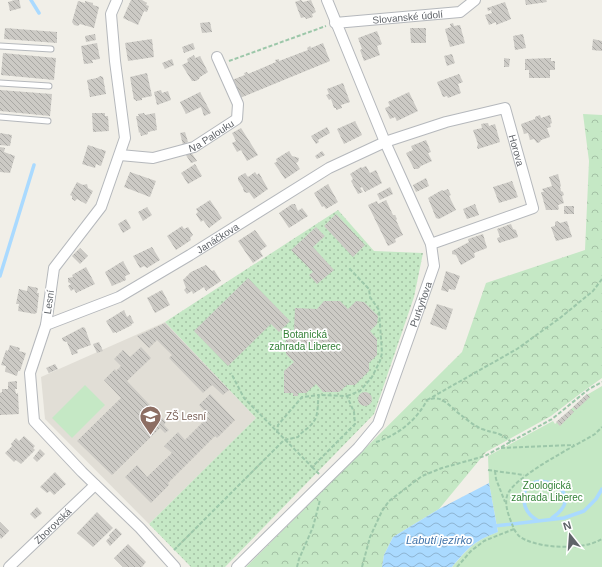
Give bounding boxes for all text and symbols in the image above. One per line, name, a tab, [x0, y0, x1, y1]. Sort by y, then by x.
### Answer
street label: Slovanské údolí	[372, 8, 444, 25]
street label: Na Palouku	[187, 117, 236, 154]
street label: Horova	[507, 133, 527, 168]
street label: Janáčkova	[194, 220, 241, 255]
street label: Purkyňova	[407, 280, 434, 328]
street label: Lesní	[42, 289, 56, 315]
park label: Botanická zahrada Liberec	[269, 329, 341, 352]
school or university icon: ZŠ Lesní	[137, 403, 163, 436]
place label: ZŠ Lesní	[166, 410, 206, 422]
park label: Zoologická zahrada Liberec	[511, 480, 583, 503]
street label: Zborovská	[32, 505, 73, 546]
north arrow	[550, 515, 590, 555]
text: N	[562, 519, 573, 532]
water label: Labutí jezírko	[406, 534, 472, 546]

